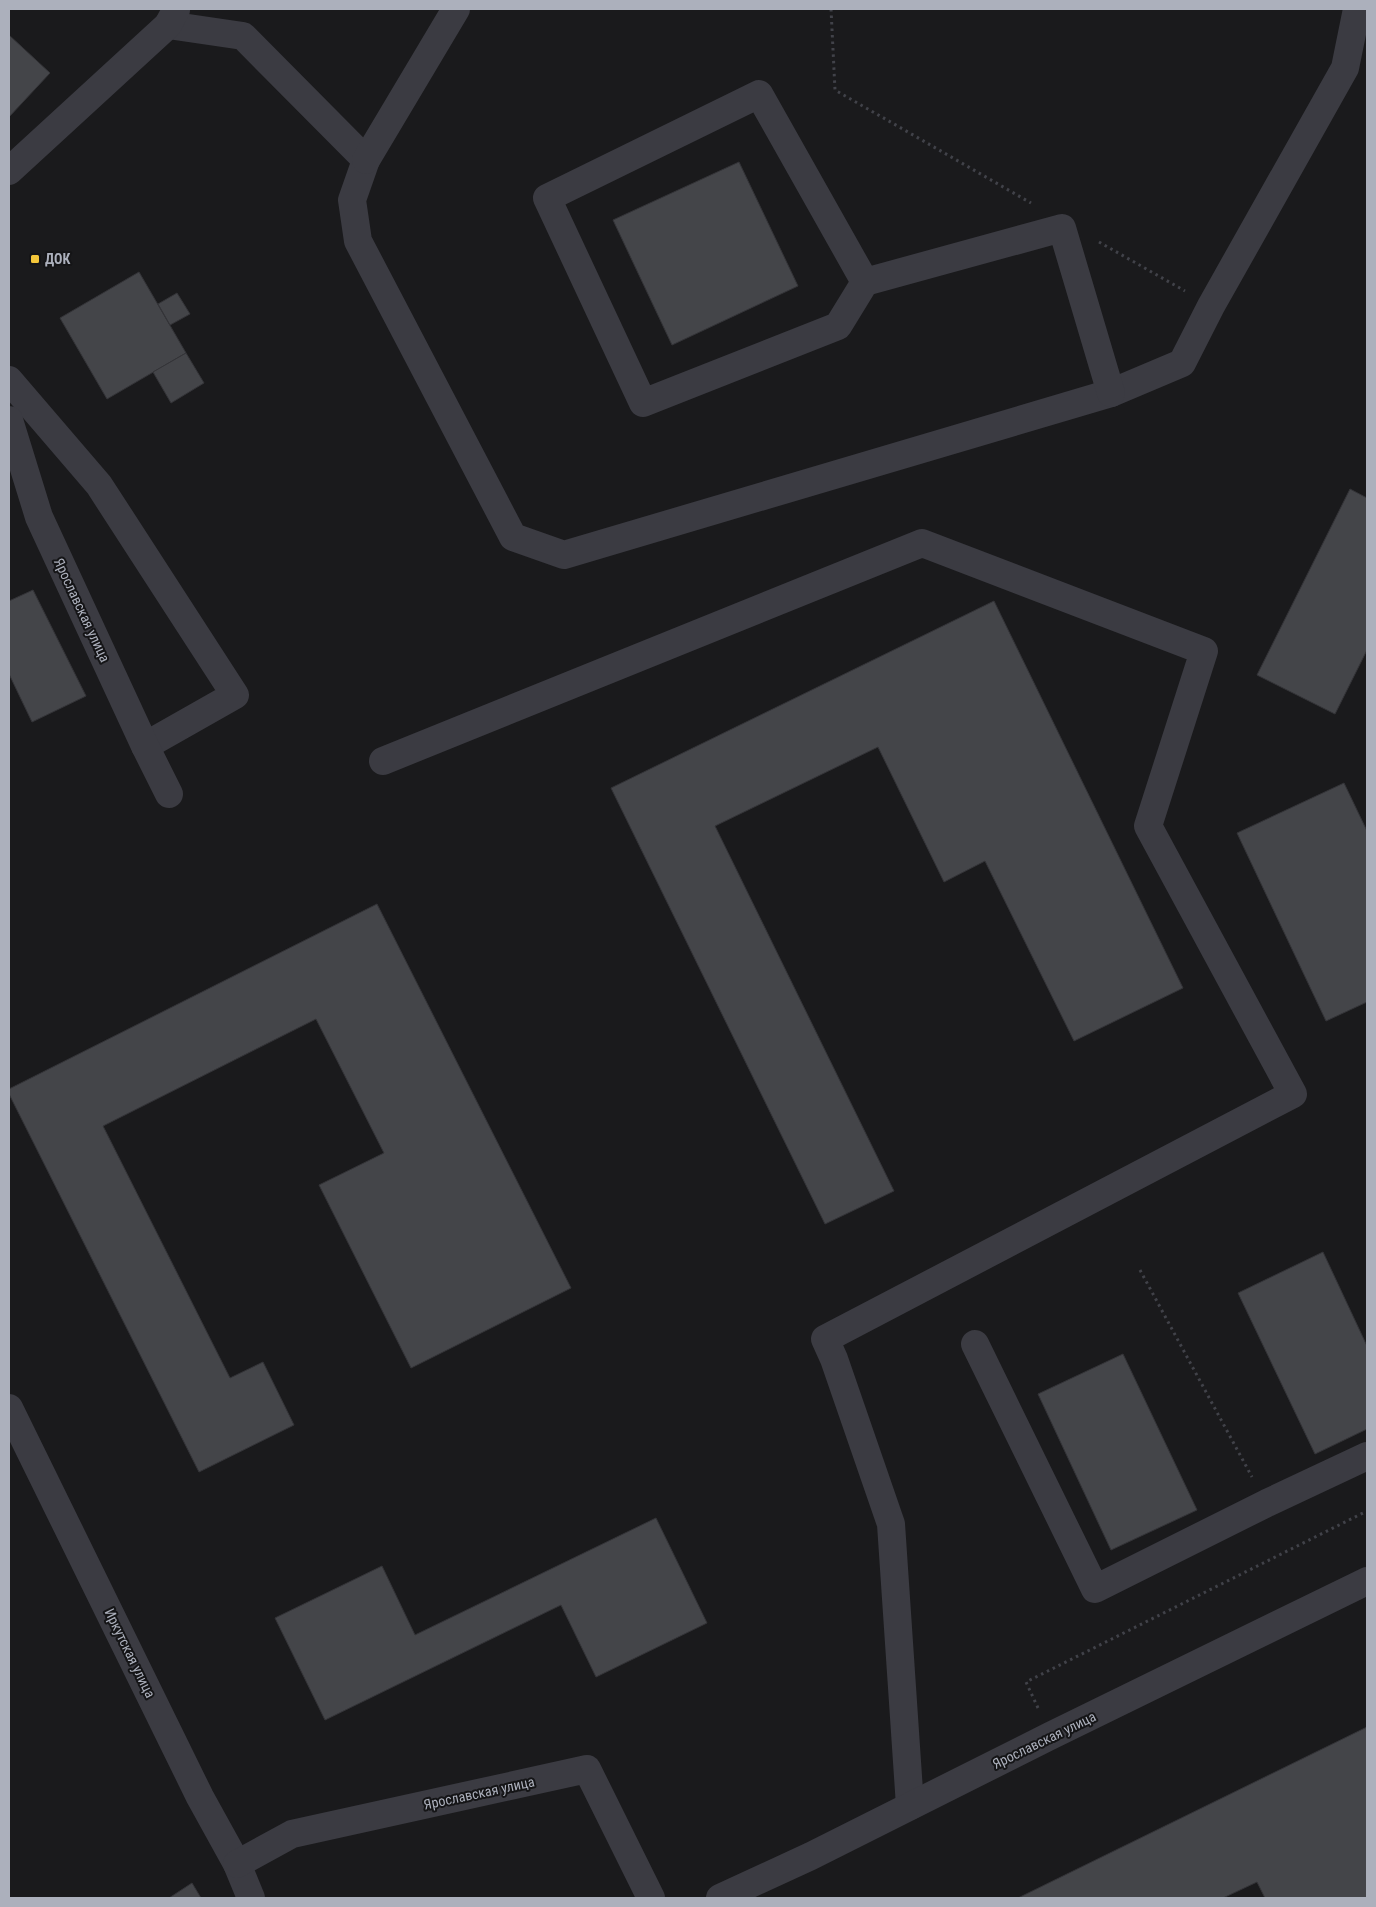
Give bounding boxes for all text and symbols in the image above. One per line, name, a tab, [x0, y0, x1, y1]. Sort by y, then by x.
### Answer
place label: ДОК	[45, 251, 70, 267]
marker: ДОК	[29, 253, 41, 265]
street label: Ярославская улица	[51, 555, 113, 665]
street label: Иркутская улица	[101, 1606, 159, 1700]
street label: Ярославская улица	[990, 1708, 1098, 1772]
street label: Ярославская улица	[422, 1773, 536, 1813]

